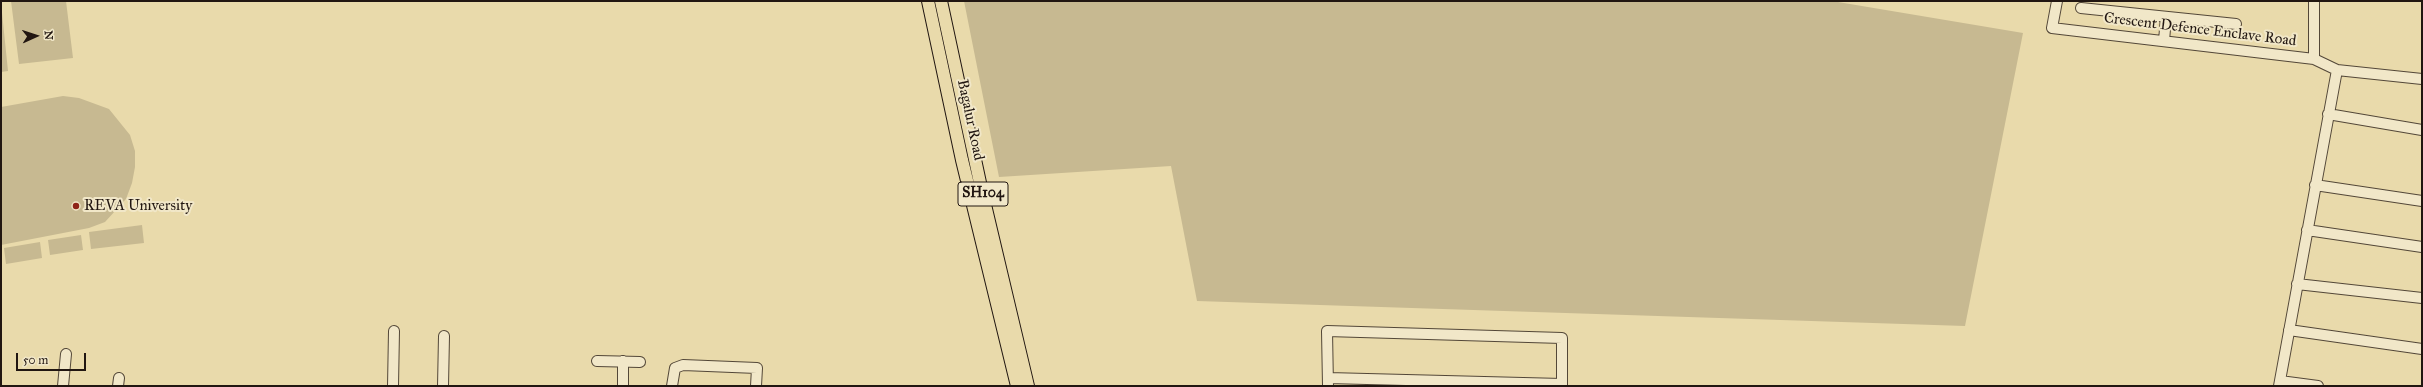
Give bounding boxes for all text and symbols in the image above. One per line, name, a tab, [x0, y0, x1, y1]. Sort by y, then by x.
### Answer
street label: Crescent Defence Enclave Road	[2103, 9, 2297, 51]
north arrow	[16, 16, 56, 56]
text: N	[42, 30, 55, 40]
street label: Bagalur Road	[953, 78, 987, 162]
road number: SH104	[958, 182, 1008, 206]
place label: REVA University	[84, 197, 192, 215]
marker: REVA University	[71, 201, 81, 211]
scale bar	[18, 345, 88, 371]
text: 50 m	[23, 353, 48, 367]

